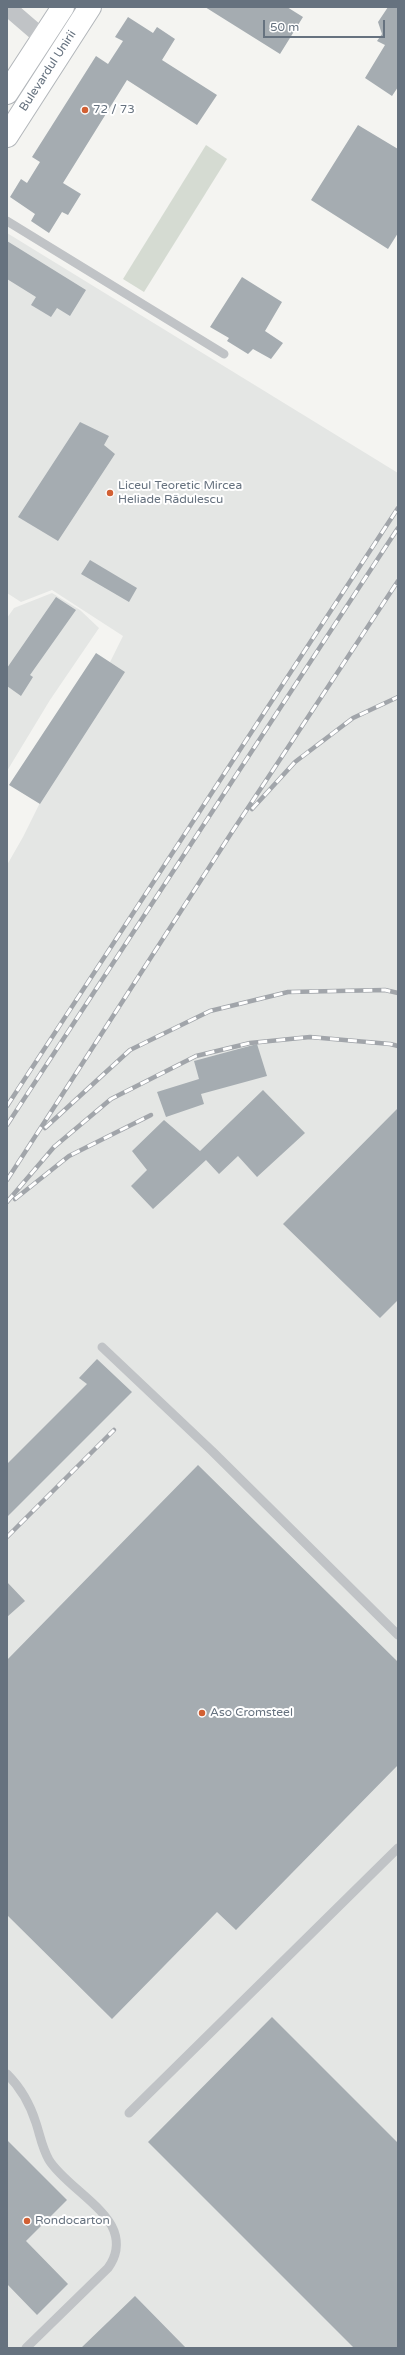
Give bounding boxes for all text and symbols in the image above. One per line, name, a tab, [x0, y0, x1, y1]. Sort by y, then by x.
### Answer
scale bar	[265, 12, 387, 38]
text: 50 m	[270, 20, 299, 34]
street label: Bulevardul Unirii	[17, 28, 79, 114]
place label: 72 / 73	[93, 103, 135, 117]
marker: 72 / 73	[80, 105, 90, 115]
place label: Liceul Teoretic Mircea Heliade Rădulescu	[118, 479, 242, 507]
marker: Liceul Teoretic Mircea Heliade Rădulescu	[105, 488, 115, 498]
place label: Aso Cromsteel	[210, 1706, 293, 1720]
marker: Aso Cromsteel	[197, 1708, 207, 1718]
place label: Rondocarton	[35, 2214, 110, 2228]
marker: Rondocarton	[22, 2216, 32, 2226]

